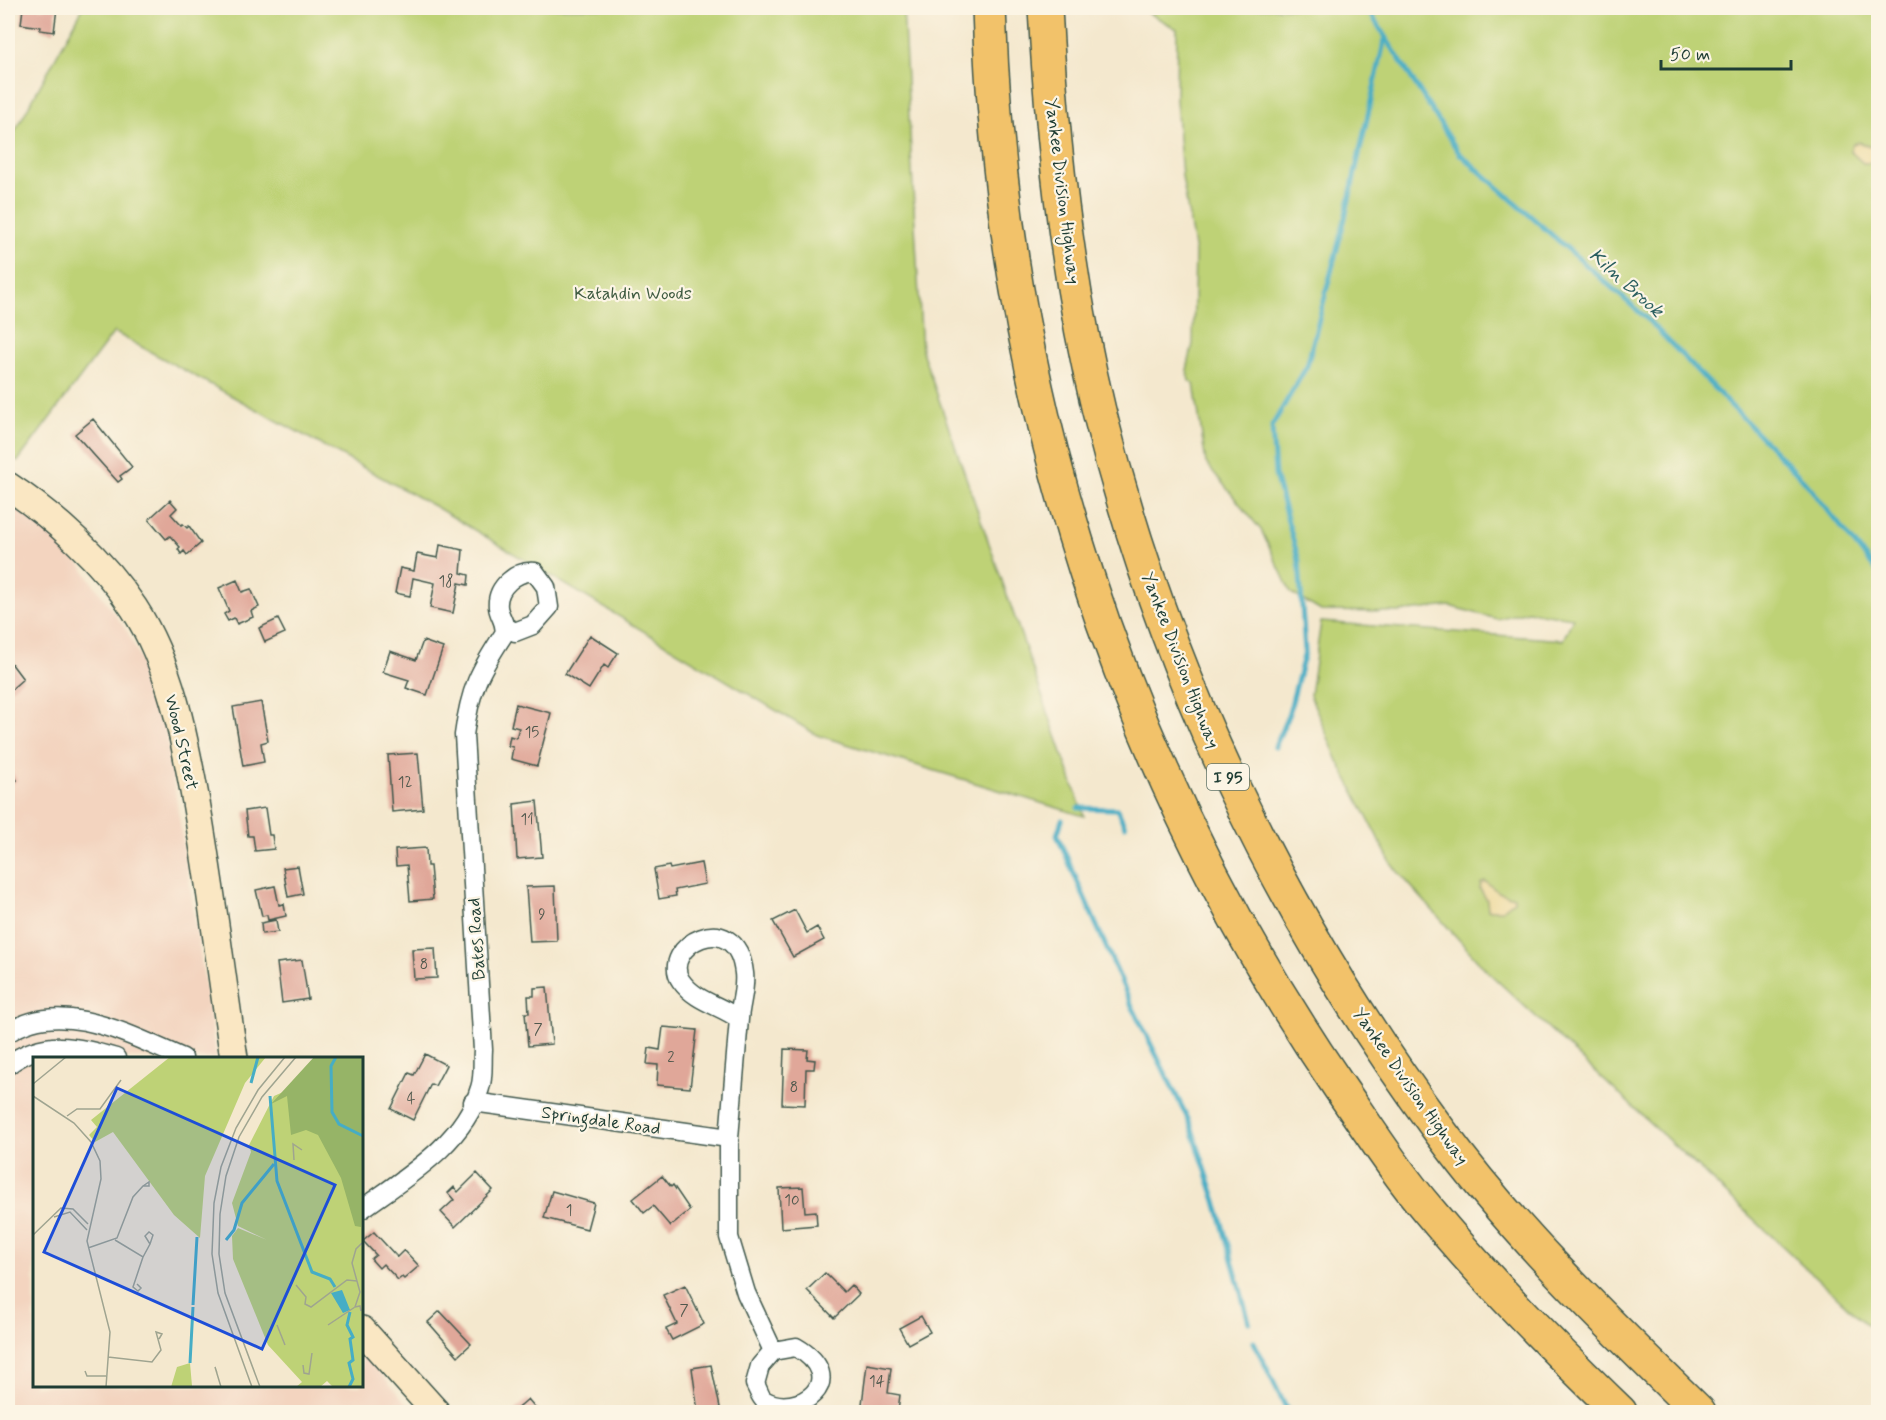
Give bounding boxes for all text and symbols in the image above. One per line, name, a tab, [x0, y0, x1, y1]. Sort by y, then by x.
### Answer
scale bar	[1661, 33, 1792, 71]
text: 50 m	[1670, 43, 1710, 67]
street label: Yankee Division Highway	[1038, 97, 1085, 286]
water label: Kiln Brook	[1583, 242, 1671, 325]
park label: Katahdin Woods	[574, 282, 692, 306]
street label: Yankee Division Highway	[1134, 569, 1225, 752]
house number: 18	[439, 572, 453, 592]
street label: Wood Street	[158, 692, 204, 792]
house number: 15	[525, 723, 539, 743]
road number: I 95	[1207, 764, 1249, 790]
house number: 12	[398, 773, 412, 793]
house number: 11	[520, 810, 534, 830]
street label: Bates Road	[462, 897, 492, 981]
house number: 9	[538, 905, 546, 925]
house number: 8	[420, 955, 428, 975]
street label: Yankee Division Highway	[1346, 1003, 1474, 1171]
house number: 7	[533, 1020, 543, 1040]
house number: 2	[667, 1048, 675, 1068]
inset map	[33, 1057, 363, 1387]
house number: 8	[790, 1078, 798, 1098]
house number: 4	[407, 1089, 416, 1109]
street label: Springdale Road	[540, 1101, 662, 1143]
house number: 10	[784, 1191, 800, 1211]
house number: 1	[566, 1201, 572, 1221]
house number: 7	[679, 1301, 689, 1321]
house number: 14	[869, 1372, 885, 1392]

